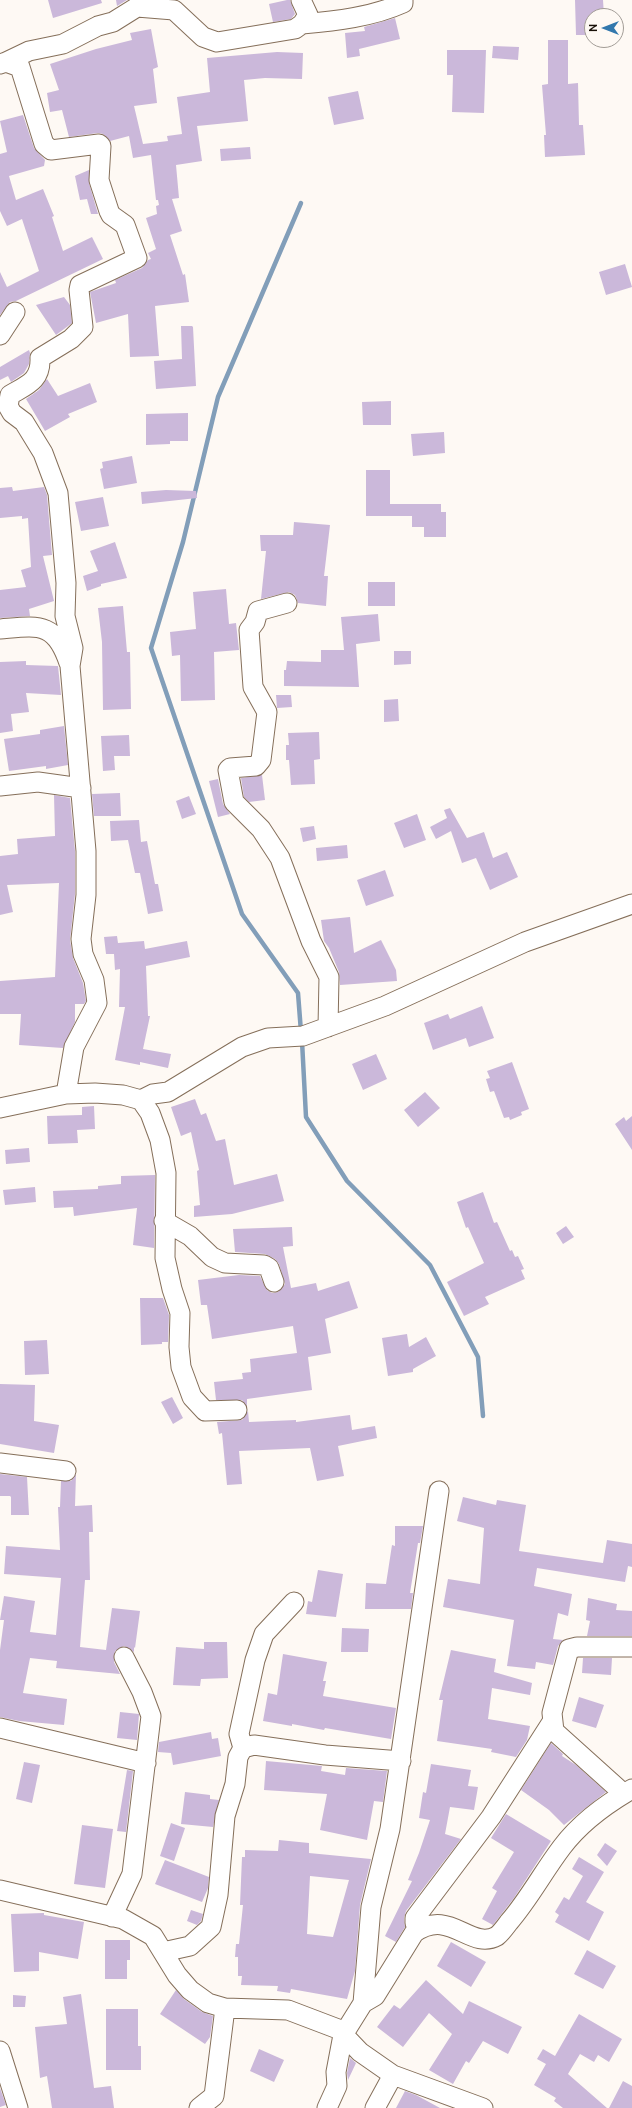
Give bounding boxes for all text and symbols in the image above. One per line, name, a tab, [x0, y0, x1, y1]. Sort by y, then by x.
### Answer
north arrow	[584, 8, 624, 48]
text: N	[587, 24, 599, 32]

